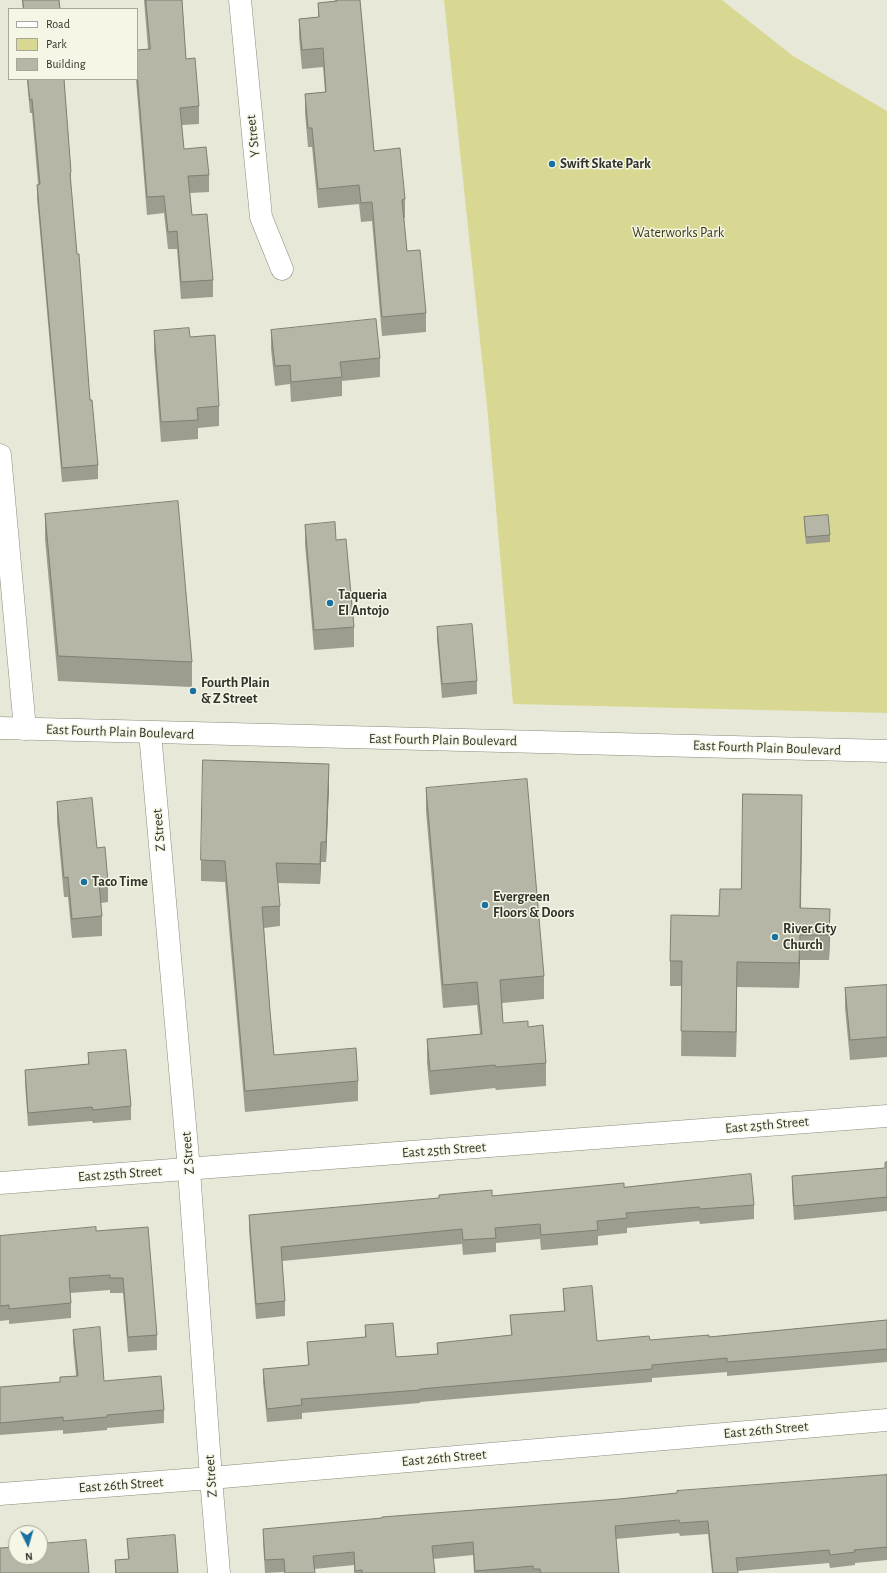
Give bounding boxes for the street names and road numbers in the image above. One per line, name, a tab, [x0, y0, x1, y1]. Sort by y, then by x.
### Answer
street label: Y Street	[242, 114, 264, 158]
street label: East Fourth Plain Boulevard	[46, 721, 194, 743]
street label: East Fourth Plain Boulevard	[369, 730, 517, 750]
street label: East Fourth Plain Boulevard	[693, 737, 841, 759]
street label: Z Street	[149, 808, 169, 852]
street label: East 25th Street	[724, 1113, 810, 1137]
street label: Z Street	[178, 1131, 198, 1175]
street label: East 25th Street	[401, 1139, 487, 1161]
street label: East 25th Street	[77, 1163, 163, 1185]
street label: East 26th Street	[723, 1418, 809, 1442]
street label: East 26th Street	[401, 1446, 487, 1470]
street label: Z Street	[201, 1454, 221, 1498]
street label: East 26th Street	[78, 1474, 164, 1496]

